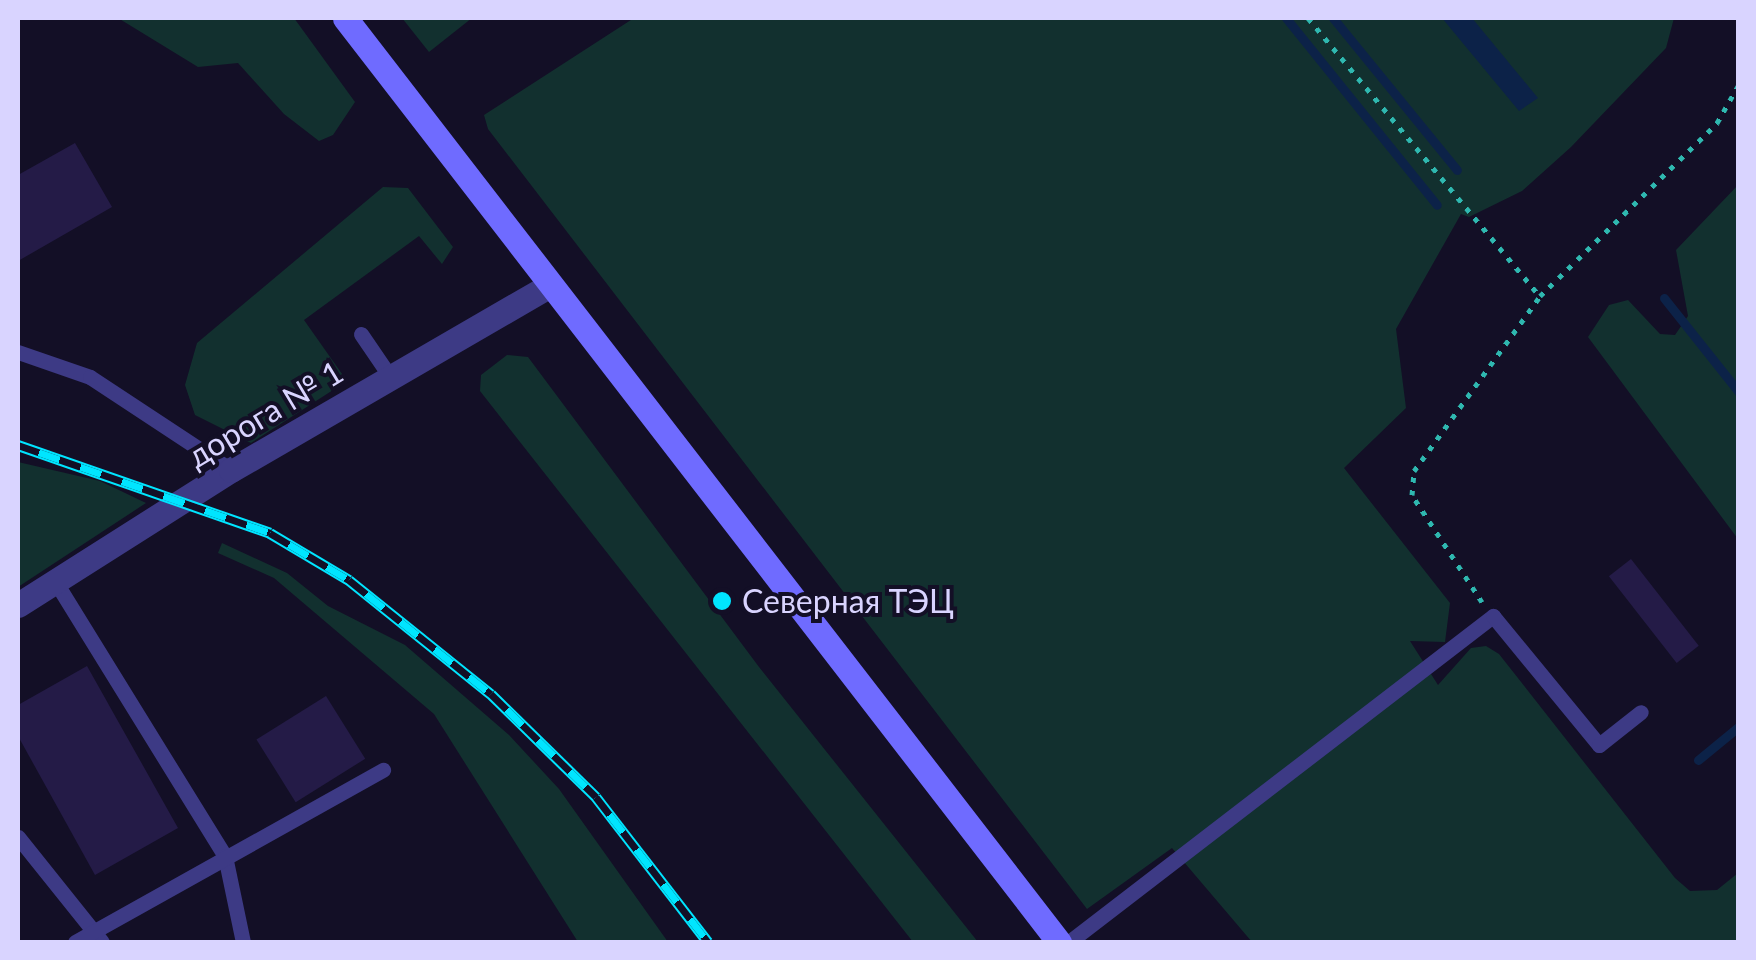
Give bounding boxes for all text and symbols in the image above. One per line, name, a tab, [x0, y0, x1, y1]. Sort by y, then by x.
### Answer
street label: дорога № 1	[180, 353, 350, 475]
place label: Северная ТЭЦ	[742, 582, 954, 620]
marker: Северная ТЭЦ	[711, 590, 733, 612]

